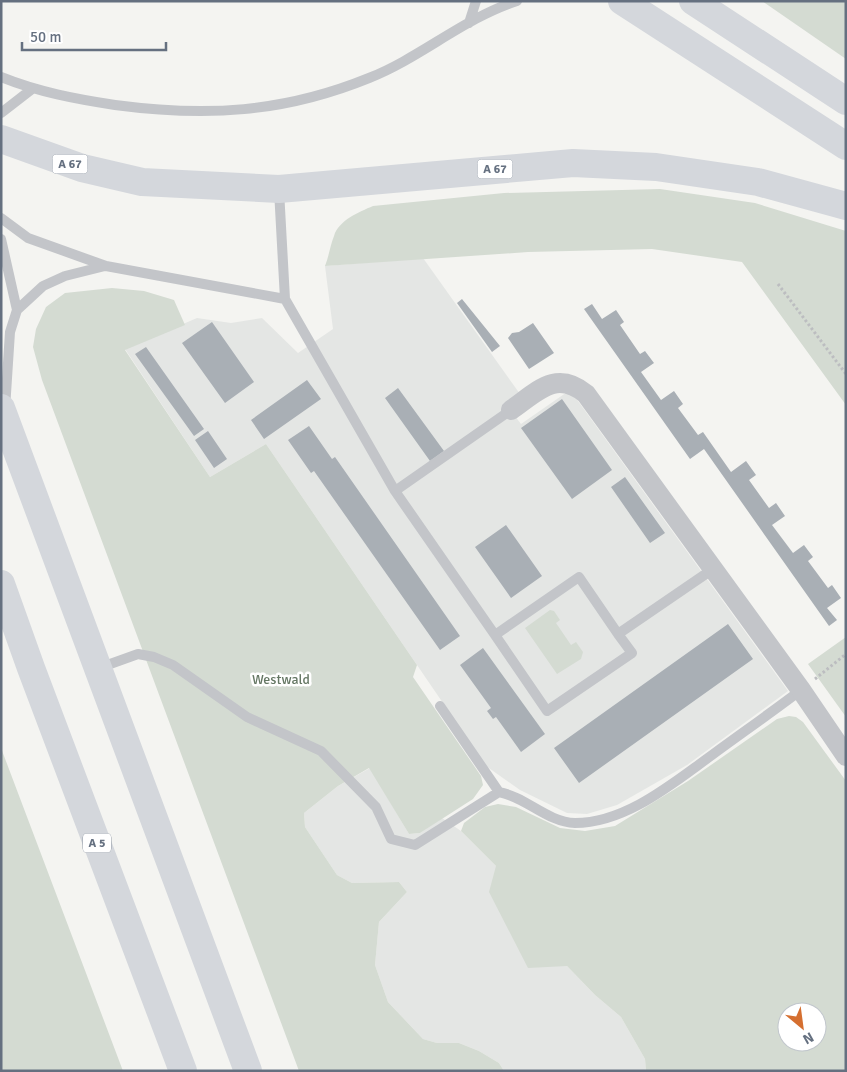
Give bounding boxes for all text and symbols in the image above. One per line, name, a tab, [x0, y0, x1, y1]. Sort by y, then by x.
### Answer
scale bar	[22, 20, 166, 52]
text: 50 m	[30, 28, 61, 46]
road number: A 67	[52, 154, 88, 173]
road number: A 67	[478, 160, 512, 178]
park label: Westwald	[252, 671, 310, 688]
road number: A 5	[83, 834, 111, 852]
north arrow	[777, 1002, 827, 1052]
text: N	[800, 1028, 816, 1048]

